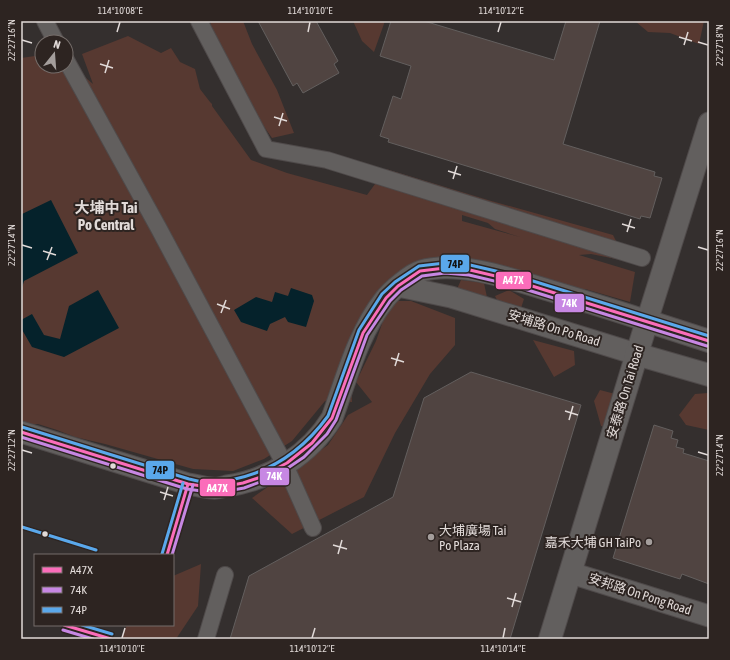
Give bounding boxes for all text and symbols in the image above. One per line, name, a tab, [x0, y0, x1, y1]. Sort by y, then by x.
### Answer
text: 114°10'08"E	[98, 5, 143, 16]
text: 114°10'10"E	[288, 5, 333, 16]
text: 114°10'12"E	[479, 5, 524, 16]
text: 22°27'16"N	[6, 19, 17, 61]
text: 22°27'18"N	[714, 24, 725, 66]
north arrow	[34, 34, 74, 74]
text: N	[52, 38, 62, 51]
district label: 大埔中 Tai Po Central	[74, 199, 138, 233]
text: 22°27'14"N	[6, 224, 17, 266]
text: 22°27'16"N	[714, 229, 725, 271]
line badge: 74P	[440, 254, 470, 273]
text: 74P	[447, 258, 463, 270]
line badge: A47X	[495, 271, 532, 290]
text: A47X	[502, 274, 524, 286]
line badge: 74K	[554, 293, 585, 313]
text: 74K	[561, 297, 577, 309]
street label: 安埔路 On Po Road	[506, 307, 602, 349]
street label: 安泰路 On Tai Road	[604, 343, 646, 441]
text: 22°27'12"N	[6, 429, 17, 471]
text: 22°27'14"N	[714, 434, 725, 476]
line badge: 74P	[145, 460, 175, 480]
unlabelled marker	[108, 461, 118, 471]
text: 74P	[152, 464, 168, 476]
line badge: 74K	[259, 467, 290, 486]
text: 74K	[266, 470, 282, 482]
line badge: A47X	[199, 478, 236, 497]
text: A47X	[206, 482, 228, 494]
place label: 大埔廣場 Tai Po Plaza	[439, 523, 507, 553]
unlabelled marker	[40, 529, 50, 539]
marker: 大埔廣場 Tai Po Plaza	[426, 532, 436, 542]
place label: 嘉禾大埔 GH TaiPo	[545, 535, 641, 550]
marker: 嘉禾大埔 GH TaiPo	[644, 537, 654, 547]
legend	[34, 554, 174, 626]
text: A47X	[70, 563, 93, 577]
street label: 安邦路 On Pong Road	[587, 570, 693, 618]
text: 74K	[70, 583, 87, 597]
text: 74P	[70, 603, 87, 617]
text: 114°10'10"E	[100, 643, 145, 654]
text: 114°10'12"E	[290, 643, 335, 654]
text: 114°10'14"E	[481, 643, 526, 654]

